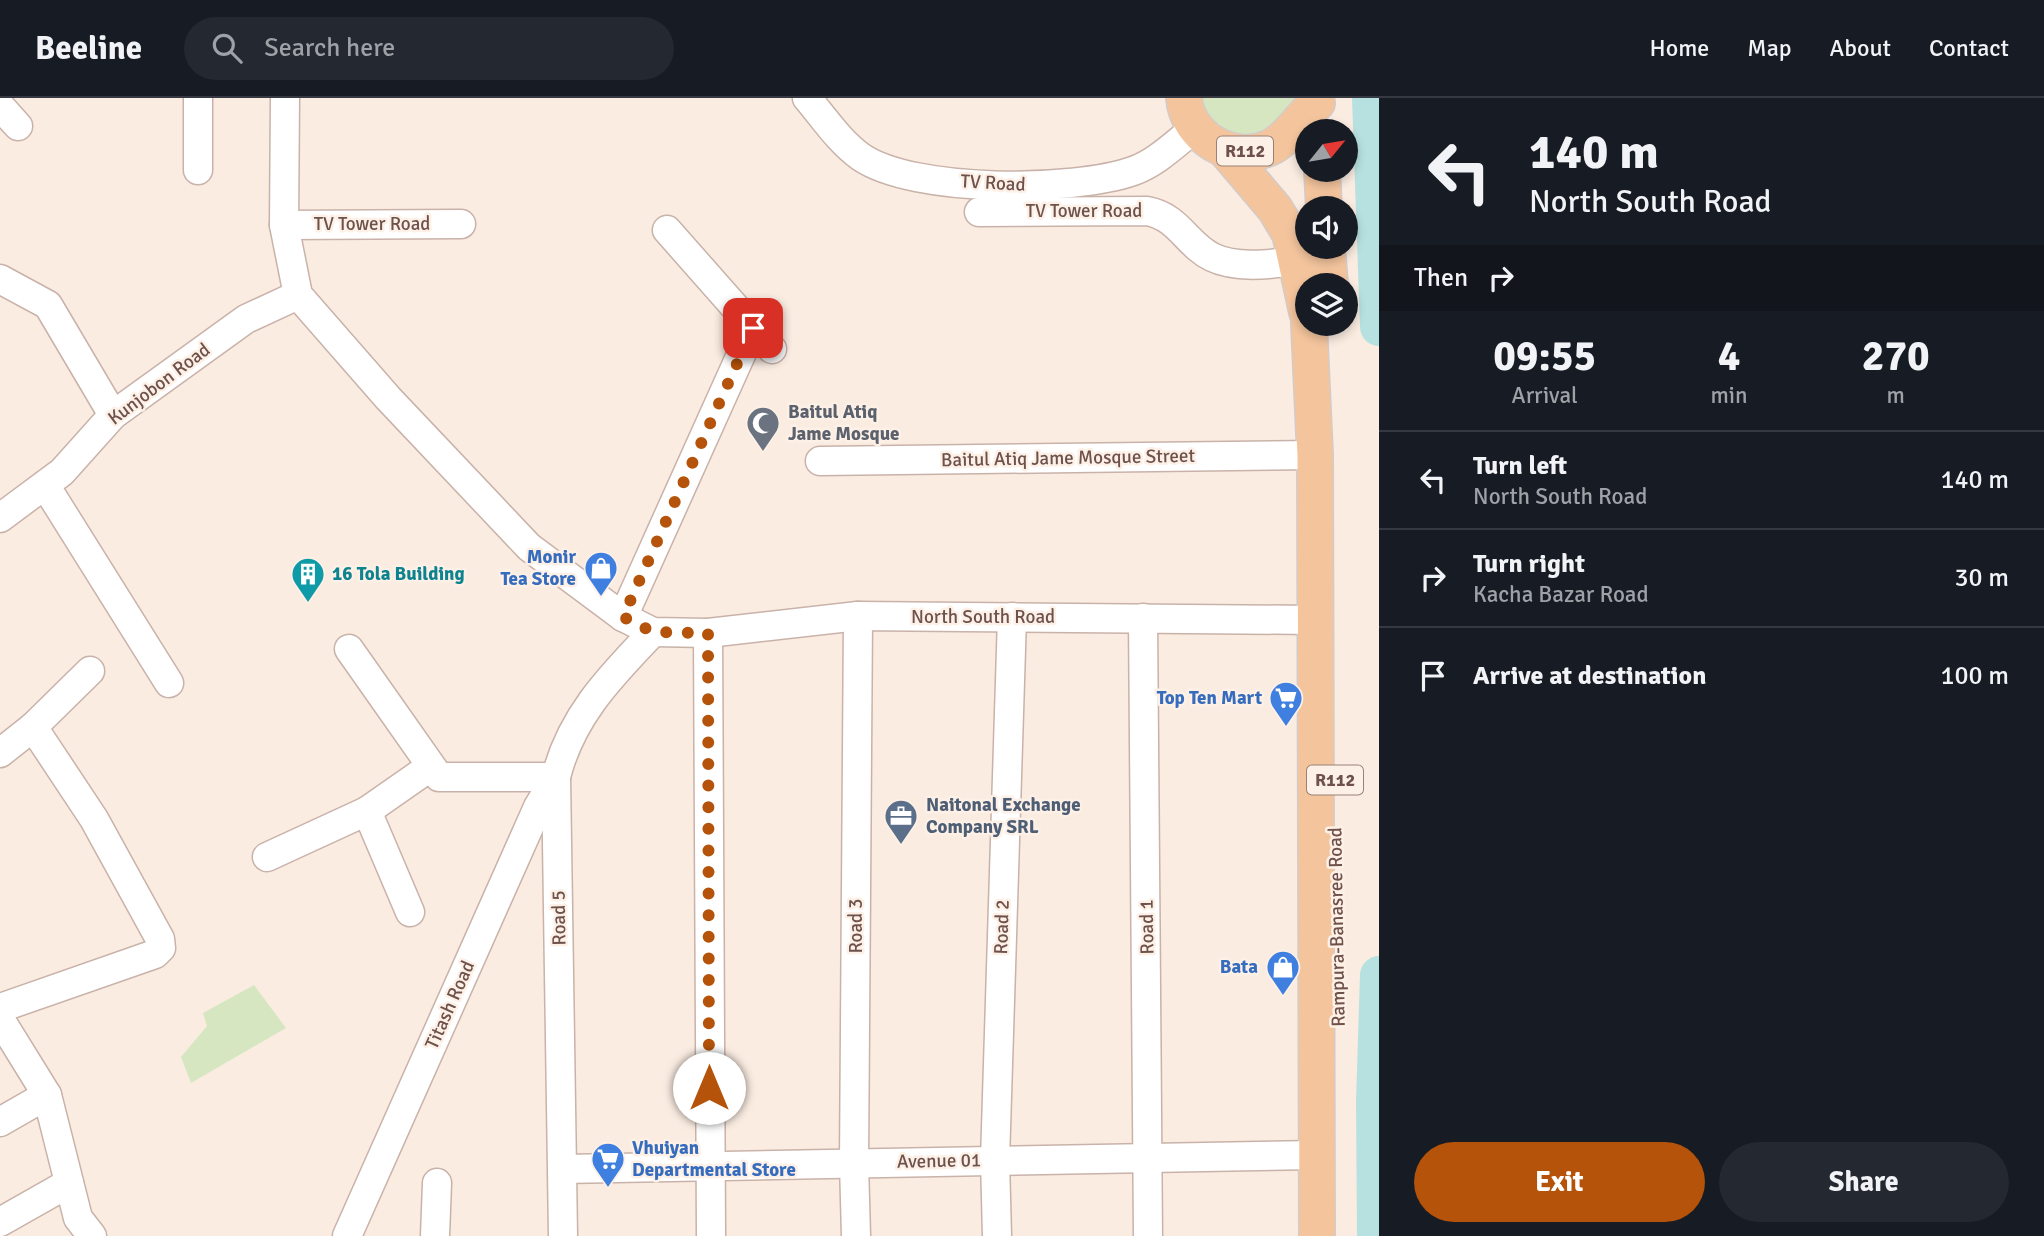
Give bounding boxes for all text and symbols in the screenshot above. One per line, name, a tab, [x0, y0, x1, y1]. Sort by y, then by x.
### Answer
search box	[184, 17, 674, 80]
text: Beeline	[35, 28, 142, 69]
icon: search	[208, 29, 246, 67]
text: Search here	[264, 32, 395, 64]
text: Home	[1649, 33, 1709, 63]
text: Map	[1747, 33, 1792, 63]
text: About	[1830, 33, 1891, 63]
text: Contact	[1929, 33, 2009, 63]
north arrow	[1295, 119, 1358, 182]
map controls	[1295, 119, 1358, 336]
text: 140 m	[1529, 122, 1659, 182]
icon: left	[1414, 126, 1505, 217]
road number: R112	[1217, 136, 1273, 166]
street label: TV Road	[960, 169, 1026, 197]
text: North South Road	[1529, 182, 1772, 221]
button: sound	[1295, 196, 1358, 259]
street label: TV Tower Road	[1026, 199, 1142, 223]
street label: TV Tower Road	[314, 212, 430, 236]
icon: right	[1482, 259, 1520, 297]
text: Then	[1414, 262, 1468, 294]
button: layers	[1295, 273, 1358, 336]
pin	[723, 298, 783, 358]
icon: arrive	[734, 309, 772, 347]
text: 09:55	[1493, 331, 1596, 382]
text: 4	[1718, 331, 1740, 382]
text: 270	[1862, 331, 1930, 382]
street label: Kunjobon Road	[103, 338, 215, 430]
text: Arrival	[1512, 381, 1578, 410]
text: min	[1710, 381, 1748, 410]
text: m	[1887, 381, 1905, 410]
place label: Baitul Atiq Jame Mosque	[788, 400, 900, 446]
mosque icon: Baitul Atiq Jame Mosque	[744, 404, 782, 453]
street label: Baitul Atiq Jame Mosque Street	[941, 444, 1196, 472]
text: Turn left	[1473, 450, 1567, 482]
icon: left	[1414, 461, 1452, 499]
text: 140 m	[1940, 464, 2009, 496]
text: North South Road	[1473, 482, 1647, 511]
place label: Monir Tea Store	[500, 545, 576, 591]
text: Turn right	[1473, 548, 1585, 580]
shop icon: Monir Tea Store	[582, 549, 620, 598]
building icon: 16 Tola Building	[289, 555, 327, 604]
icon: right	[1414, 559, 1452, 597]
place label: 16 Tola Building	[332, 562, 465, 586]
text: 30 m	[1954, 562, 2009, 594]
text: Kacha Bazar Road	[1473, 580, 1649, 609]
street label: North South Road	[911, 605, 1055, 629]
icon: arrive	[1414, 657, 1452, 695]
text: Arrive at destination	[1473, 660, 1706, 692]
text: 100 m	[1940, 660, 2009, 692]
supermarket icon: Top Ten Mart	[1267, 679, 1305, 728]
place label: Top Ten Mart	[1157, 686, 1262, 710]
road number: R112	[1307, 766, 1363, 794]
place label: Naitonal Exchange Company SRL	[926, 793, 1081, 839]
office icon: Naitonal Exchange Company SRL	[882, 797, 920, 846]
street label: Rampura-Banasree Road	[1323, 827, 1351, 1027]
street label: Road 5	[547, 890, 571, 946]
street label: Road 3	[844, 898, 868, 954]
street label: Road 2	[989, 899, 1015, 955]
street label: Road 1	[1135, 899, 1159, 955]
shop icon: Bata	[1264, 948, 1302, 997]
place label: Bata	[1220, 955, 1258, 979]
street label: Titash Road	[420, 957, 480, 1053]
position arrow	[672, 1051, 746, 1125]
place label: Vhuiyan Departmental Store	[632, 1136, 796, 1182]
supermarket icon: Vhuiyan Departmental Store	[589, 1140, 627, 1189]
button: Exit	[1414, 1142, 1705, 1222]
button: Share	[1719, 1142, 2009, 1222]
street label: Avenue 01	[897, 1148, 981, 1174]

